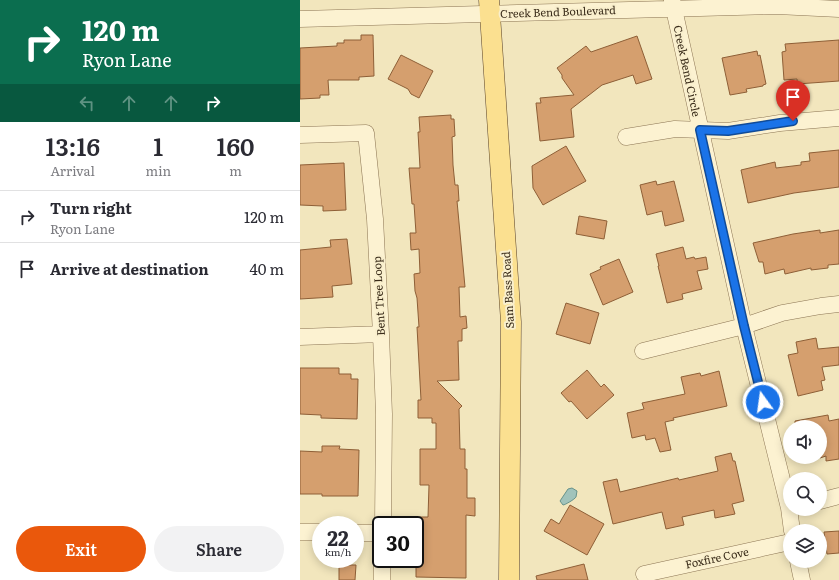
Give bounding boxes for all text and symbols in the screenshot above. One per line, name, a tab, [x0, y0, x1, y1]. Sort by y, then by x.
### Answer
street label: Creek Bend Boulevard	[500, 1, 616, 21]
text: 120 m	[82, 8, 159, 50]
icon: right	[16, 16, 68, 68]
street label: Creek Bend Circle	[670, 24, 706, 118]
text: Ryon Lane	[82, 46, 172, 73]
pin	[776, 80, 810, 121]
icon: arrive	[782, 86, 804, 108]
icon: left	[76, 92, 98, 114]
icon: ahead	[118, 92, 140, 114]
icon: ahead	[160, 92, 182, 114]
icon: right	[202, 92, 224, 114]
text: 13:16	[46, 128, 100, 163]
text: 1	[153, 128, 163, 163]
text: 160	[217, 128, 254, 163]
text: Arrival	[51, 161, 95, 180]
text: min	[146, 161, 171, 180]
text: m	[229, 161, 242, 180]
text: Turn right	[50, 196, 132, 219]
text: 120 m	[244, 205, 284, 228]
icon: right	[16, 206, 38, 228]
text: Ryon Lane	[50, 219, 115, 238]
street label: Sam Bass Road	[497, 251, 517, 329]
street label: Bent Tree Loop	[368, 256, 388, 336]
text: Arrive at destination	[50, 257, 209, 280]
text: 40 m	[250, 257, 284, 280]
icon: arrive	[16, 258, 38, 280]
position arrow	[742, 381, 784, 423]
map controls	[783, 420, 827, 568]
button: sound	[783, 420, 827, 464]
button: search	[783, 472, 827, 516]
speed limit sign: 30	[372, 516, 424, 568]
text: 22	[327, 522, 349, 552]
button: layers	[783, 524, 827, 568]
button: Exit	[16, 526, 146, 572]
button: Share	[154, 526, 284, 572]
street label: Foxfire Cove	[683, 542, 750, 572]
text: km/h	[325, 544, 351, 559]

